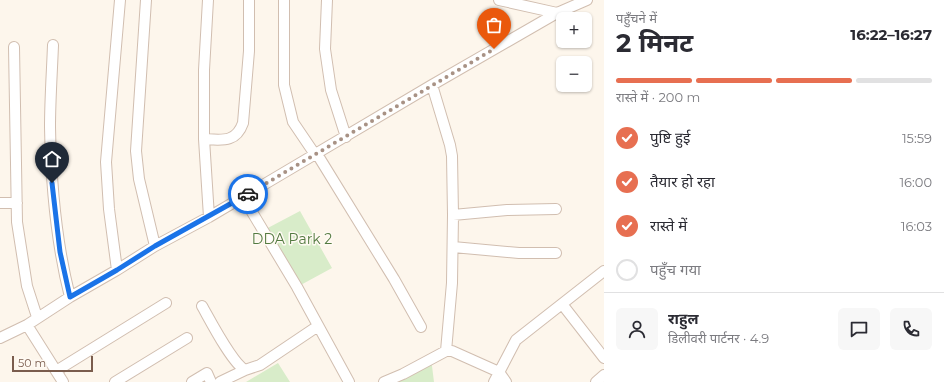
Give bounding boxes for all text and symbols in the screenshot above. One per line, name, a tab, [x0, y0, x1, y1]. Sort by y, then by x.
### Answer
pin	[477, 8, 511, 49]
text: पहुँचने में	[616, 10, 657, 26]
map controls	[556, 12, 592, 92]
button: +	[556, 12, 592, 48]
icon: bag	[483, 14, 505, 36]
text: 16:22–16:27	[850, 25, 932, 44]
text: 2 मिनट	[616, 27, 693, 59]
button: −	[556, 56, 592, 92]
text: रास्ते में · 200 m	[616, 89, 700, 105]
icon: check	[616, 127, 638, 149]
text: पुष्टि हुई	[650, 128, 690, 147]
text: 15:59	[902, 130, 932, 146]
pin	[35, 142, 69, 183]
icon: home	[41, 148, 63, 170]
icon: check	[616, 171, 638, 193]
text: तैयार हो रहा	[650, 172, 715, 191]
courier	[228, 174, 268, 214]
text: 16:00	[899, 174, 932, 190]
icon: car	[237, 183, 259, 205]
icon: check	[616, 215, 638, 237]
text: रास्ते में	[650, 216, 687, 235]
text: 16:03	[901, 218, 932, 234]
park label: DDA Park 2	[252, 230, 332, 248]
text: पहुँच गया	[650, 260, 701, 279]
button: person	[616, 308, 658, 350]
button: chat	[838, 308, 880, 350]
button: phone	[890, 308, 932, 350]
text: राहुल	[668, 309, 699, 328]
text: डिलीवरी पार्टनर · 4.9	[668, 330, 769, 346]
scale bar	[12, 354, 93, 373]
text: 50 m	[18, 356, 46, 370]

